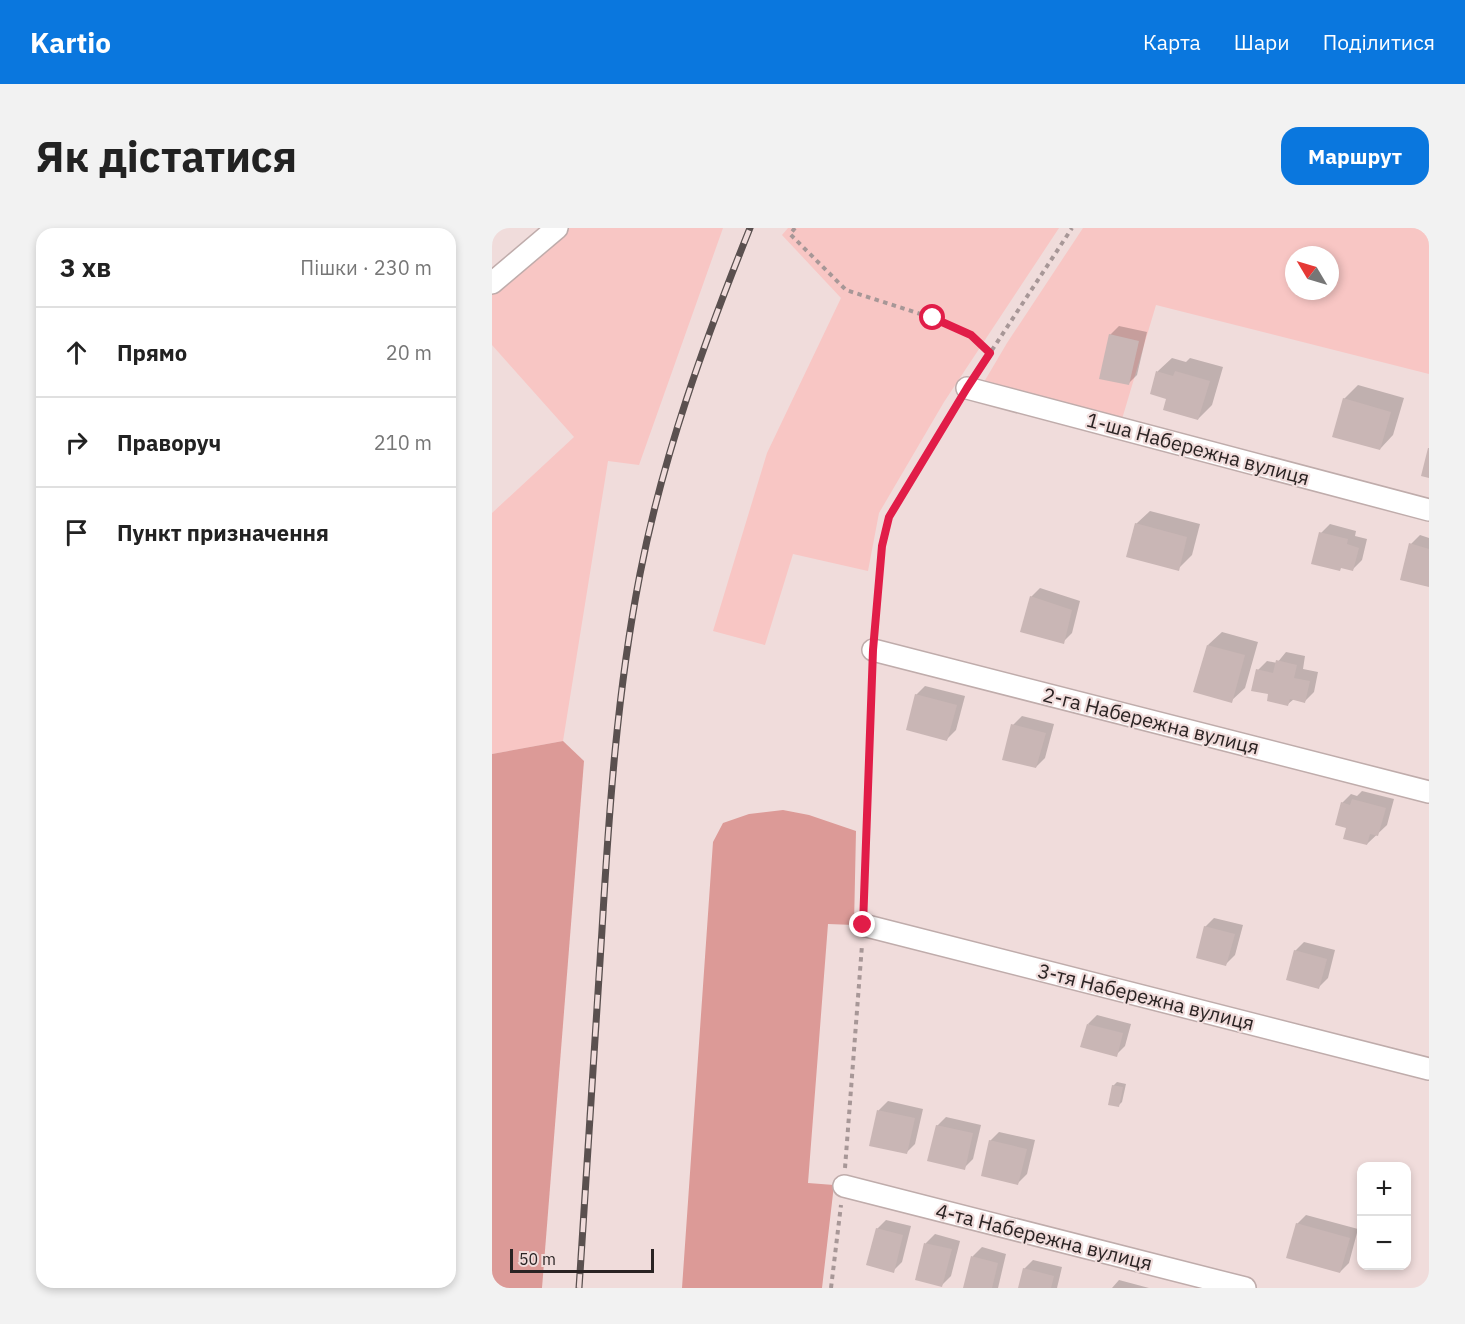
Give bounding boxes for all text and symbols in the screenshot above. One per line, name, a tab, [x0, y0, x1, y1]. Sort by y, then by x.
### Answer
text: Kartio	[30, 24, 111, 61]
text: Карта	[1143, 28, 1201, 56]
text: Шари	[1234, 28, 1290, 56]
text: Поділитися	[1323, 28, 1435, 56]
button: Маршрут	[1281, 127, 1429, 185]
text: Як дістатися	[36, 129, 297, 184]
north arrow	[1285, 246, 1339, 300]
text: 3 хв	[60, 250, 111, 284]
text: Пішки · 230 m	[300, 254, 432, 281]
route start	[919, 304, 945, 330]
icon: ahead	[60, 336, 93, 369]
text: Прямо	[117, 338, 187, 367]
text: 20 m	[386, 339, 432, 366]
street label: 1-ша Набережна вулиця	[1084, 406, 1313, 491]
icon: right	[60, 426, 93, 459]
text: Праворуч	[117, 428, 221, 457]
text: 210 m	[374, 429, 432, 456]
icon: arrive	[60, 516, 93, 549]
text: Пункт призначення	[117, 518, 329, 547]
street label: 2-га Набережна вулиця	[1040, 681, 1262, 760]
route end	[849, 911, 875, 937]
street label: 3-тя Набережна вулиця	[1035, 957, 1257, 1037]
map controls	[1357, 1162, 1411, 1270]
button: +	[1357, 1162, 1411, 1216]
street label: 4-та Набережна вулиця	[933, 1197, 1155, 1277]
button: −	[1357, 1216, 1411, 1270]
scale bar	[510, 1246, 654, 1274]
text: 50 m	[519, 1249, 556, 1269]

